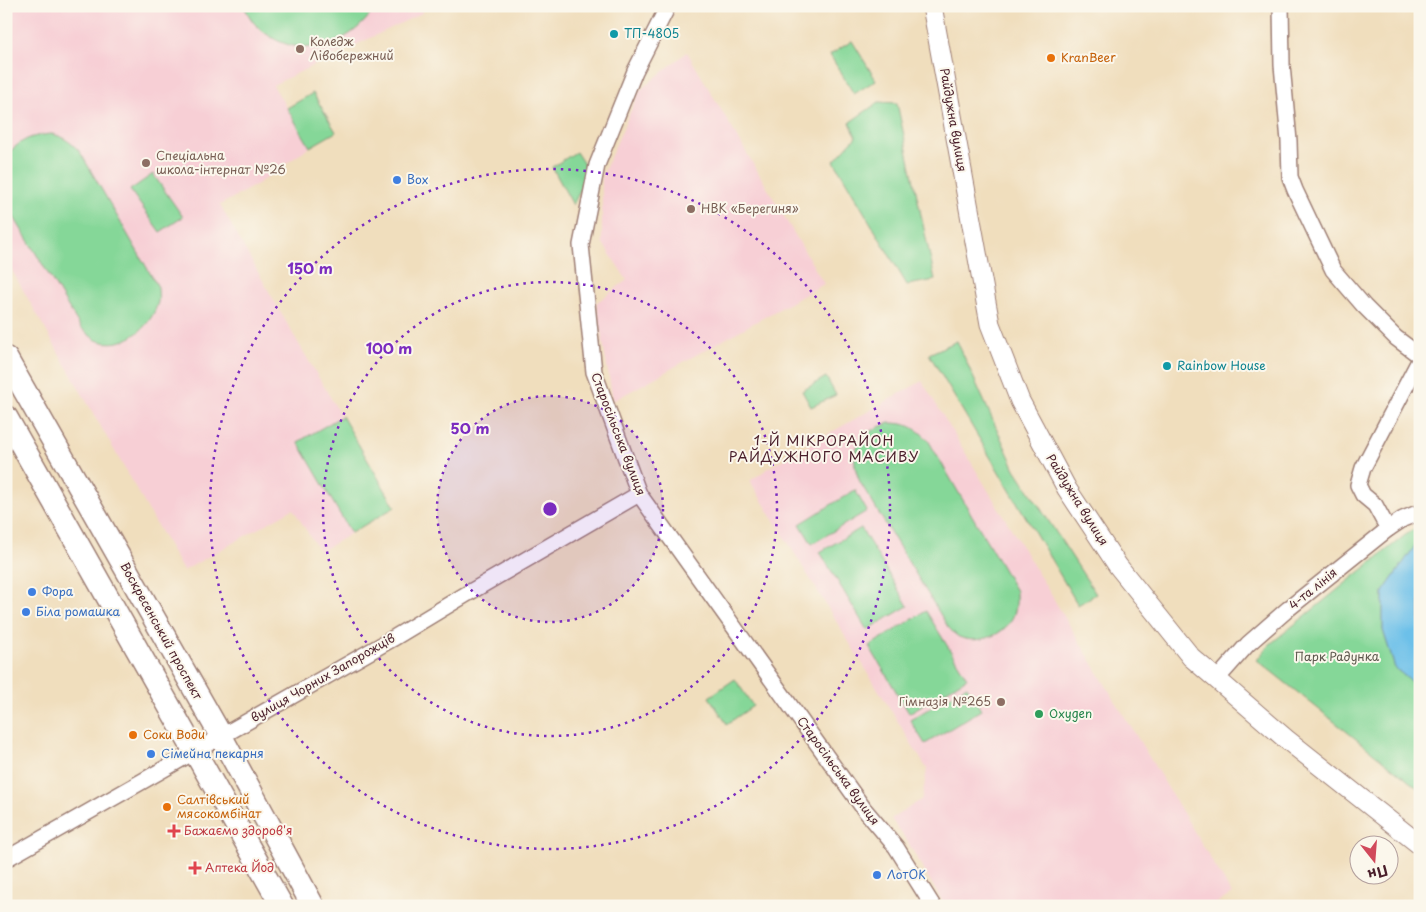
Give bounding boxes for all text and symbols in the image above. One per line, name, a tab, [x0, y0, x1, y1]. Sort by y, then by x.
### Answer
place label: ТП-4805	[624, 24, 679, 42]
marker: ТП-4805	[608, 28, 620, 40]
place label: Коледж Лівобережний	[310, 32, 394, 64]
marker: Коледж Лівобережний	[294, 43, 306, 55]
place label: KranBeer	[1061, 48, 1116, 66]
marker: KranBeer	[1045, 52, 1057, 64]
street label: Райдужна вулиця	[936, 67, 972, 173]
place label: Спеціальна школа-інтернат №26	[156, 146, 286, 178]
marker: Спеціальна школа-інтернат №26	[140, 157, 152, 169]
place label: Box	[407, 170, 429, 188]
marker: Box	[391, 174, 403, 186]
place label: НВК «Берегиня»	[701, 199, 799, 217]
marker: НВК «Берегиня»	[685, 203, 697, 215]
text: 150 m	[287, 256, 333, 279]
text: 100 m	[366, 336, 412, 359]
place label: Rainbow House	[1177, 356, 1266, 374]
marker: Rainbow House	[1161, 360, 1173, 372]
street label: Старосільська вулиця	[587, 370, 651, 498]
text: 50 m	[451, 416, 489, 439]
district label: 1-Й МІКРОРАЙОН РАЙДУЖНОГО МАСИВУ	[729, 430, 919, 467]
street label: Райдужна вулиця	[1042, 450, 1113, 549]
centre of rings	[541, 500, 559, 518]
street label: Воскресенський проспект	[116, 558, 207, 703]
street label: 4-та лінія	[1284, 563, 1340, 613]
place label: Фора	[42, 582, 74, 600]
marker: Фора	[26, 586, 38, 598]
place label: Біла ромашка	[36, 602, 121, 620]
marker: Біла ромашка	[20, 606, 32, 618]
street label: вулиця Чорних Запорожців	[247, 628, 398, 726]
park label: Парк Радунка	[1295, 647, 1380, 665]
place label: Гімназія №265	[899, 692, 991, 710]
marker: Гімназія №265	[995, 696, 1007, 708]
place label: Oxygen	[1049, 704, 1092, 722]
marker: Oxygen	[1033, 708, 1045, 720]
street label: Старосільська вулиця	[793, 712, 884, 828]
place label: Соки Води	[143, 725, 205, 743]
marker: Соки Води	[127, 729, 139, 741]
place label: Сімейна пекарня	[161, 744, 264, 762]
marker: Сімейна пекарня	[145, 748, 157, 760]
place label: Салтівський мясокомбінат	[177, 790, 262, 822]
marker: Салтівський мясокомбінат	[161, 801, 173, 813]
place label: Бажаємо здоров'я	[184, 821, 292, 839]
marker: Бажаємо здоров'я	[168, 825, 180, 837]
north arrow	[1348, 834, 1398, 884]
place label: Аптека Йод	[205, 858, 274, 876]
text: Пн	[1365, 860, 1391, 886]
marker: Аптека Йод	[189, 862, 201, 874]
place label: ЛотОК	[887, 865, 926, 883]
marker: ЛотОК	[871, 869, 883, 881]

